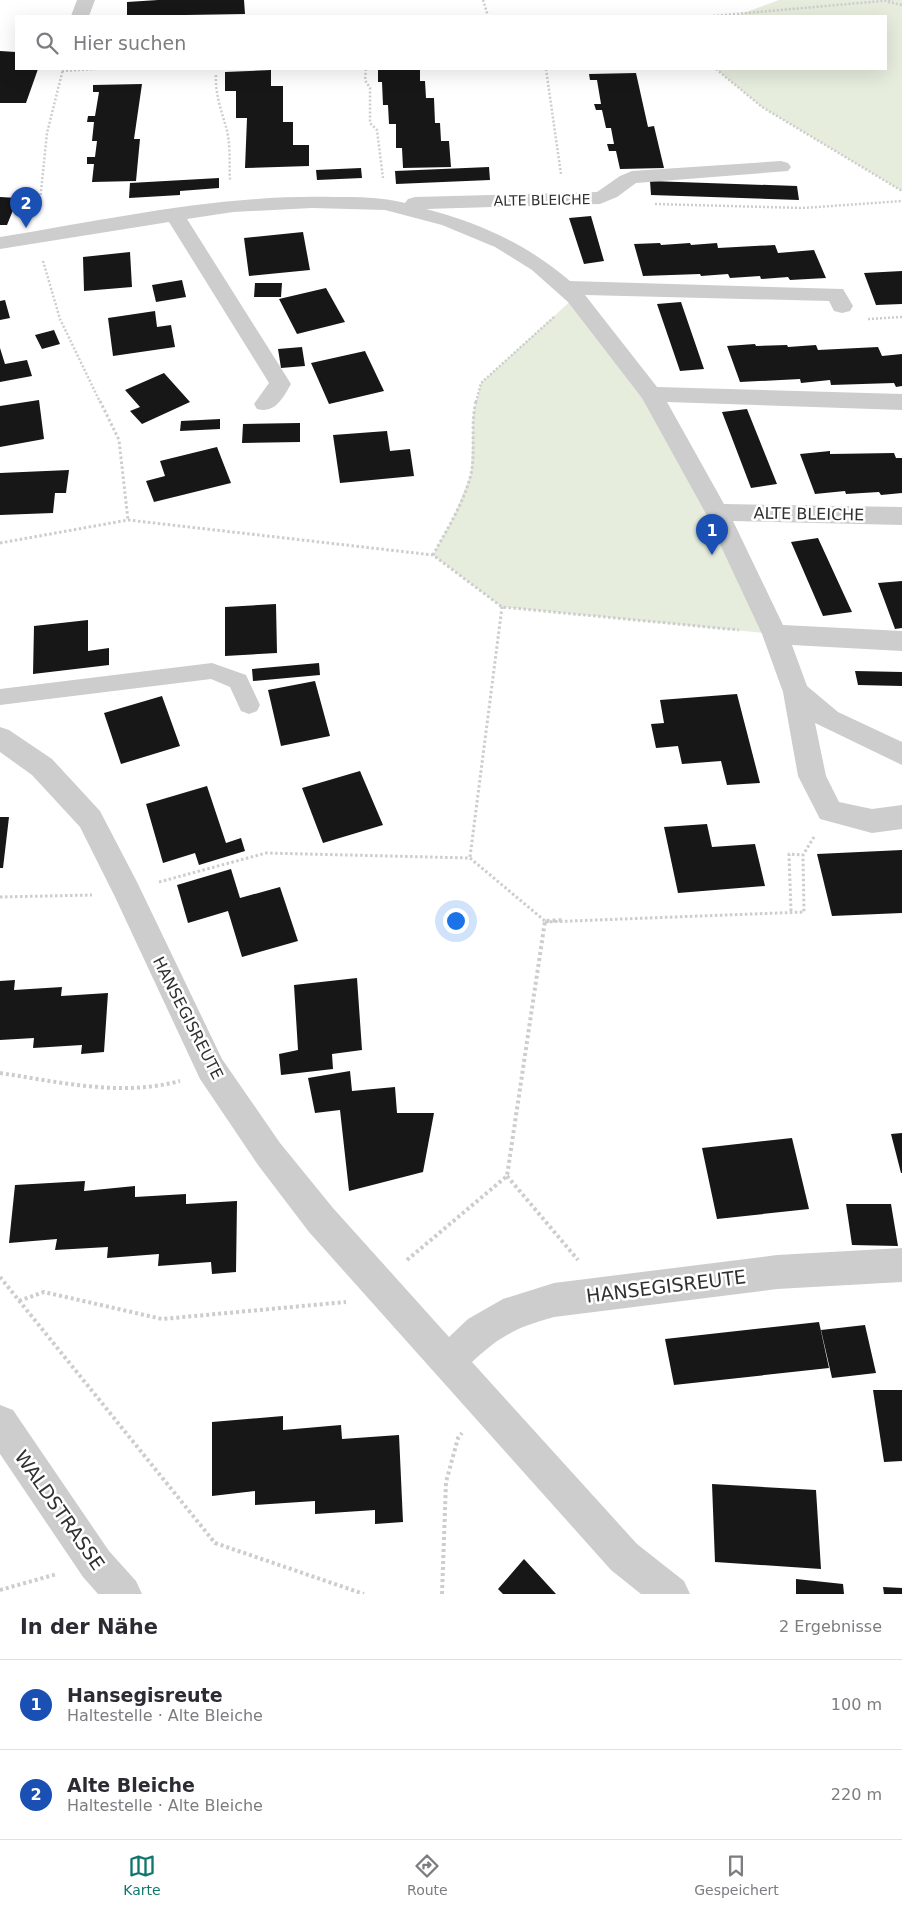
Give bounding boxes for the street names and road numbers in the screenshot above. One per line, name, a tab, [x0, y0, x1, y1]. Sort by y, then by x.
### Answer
street label: ALTE BLEICHE	[493, 191, 591, 209]
street label: ALTE BLEICHE	[754, 504, 864, 524]
street label: HANSEGISREUTE	[149, 953, 227, 1083]
street label: HANSEGISREUTE	[585, 1265, 747, 1307]
street label: WALDSTRASSE	[10, 1446, 110, 1574]

